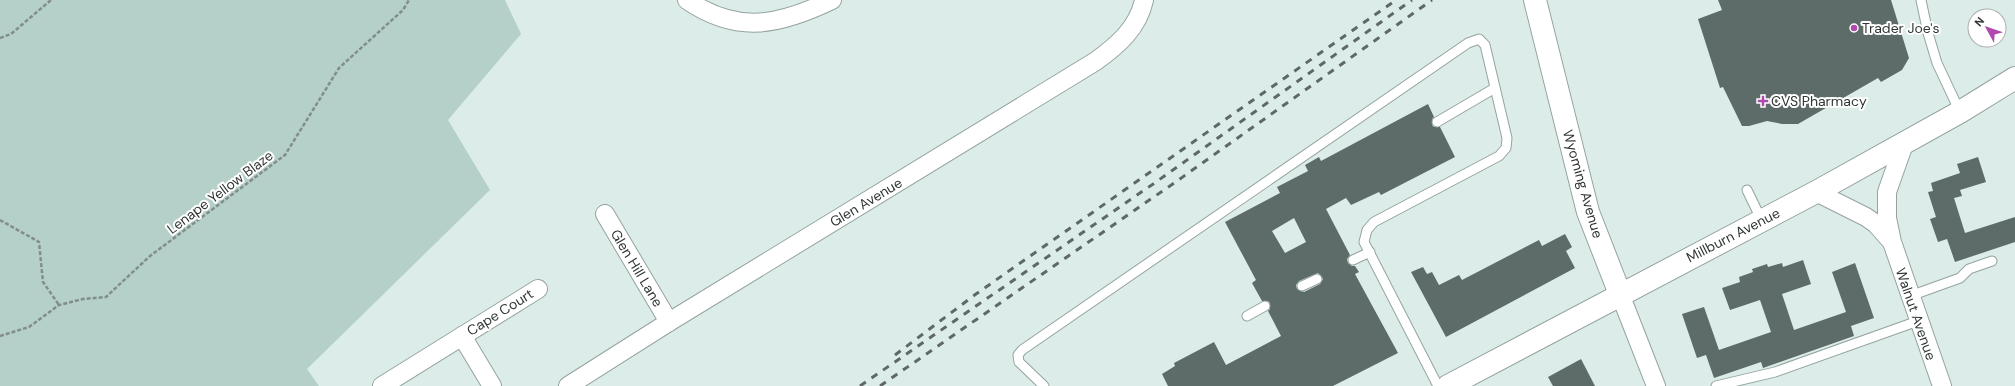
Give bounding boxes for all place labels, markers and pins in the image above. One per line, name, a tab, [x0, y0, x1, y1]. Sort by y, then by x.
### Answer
place label: Trader Joe's	[1862, 19, 1939, 37]
marker: Trader Joe's	[1849, 23, 1859, 33]
place label: CVS Pharmacy	[1771, 92, 1867, 110]
marker: CVS Pharmacy	[1758, 96, 1768, 106]

